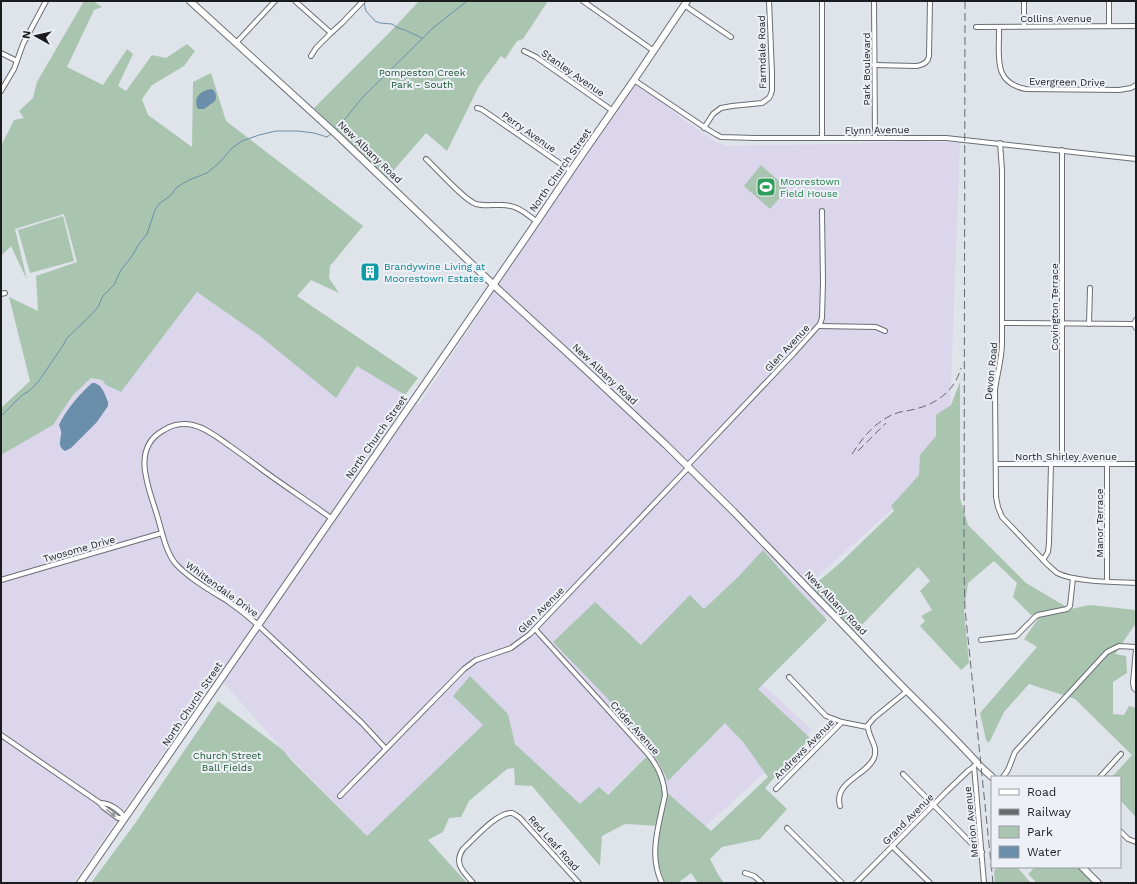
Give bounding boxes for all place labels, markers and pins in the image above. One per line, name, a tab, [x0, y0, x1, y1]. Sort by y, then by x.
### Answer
sports icon: Moorestown Field House	[755, 176, 777, 198]
place label: Moorestown Field House	[780, 176, 840, 199]
building icon: Brandywine Living at Moorestown Estates	[359, 261, 381, 283]
place label: Brandywine Living at Moorestown Estates	[384, 261, 486, 284]

